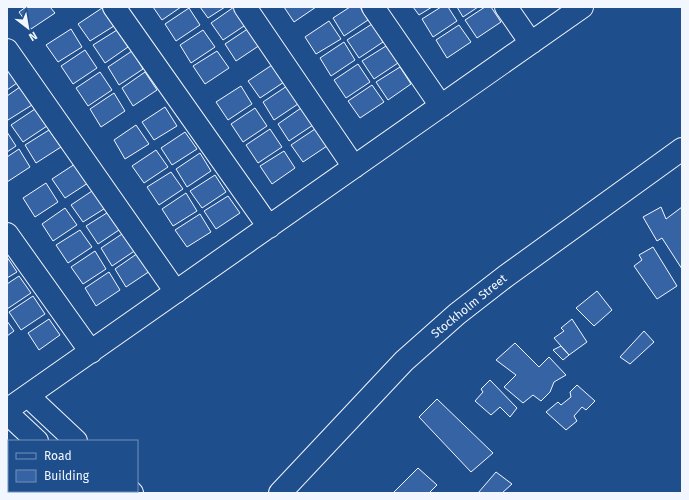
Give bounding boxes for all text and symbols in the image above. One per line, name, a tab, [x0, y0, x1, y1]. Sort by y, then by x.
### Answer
north arrow	[8, 8, 48, 48]
text: N	[26, 29, 39, 44]
street label: Stockholm Street	[428, 271, 510, 341]
legend	[8, 440, 138, 492]
text: Road	[44, 449, 72, 463]
text: Building	[44, 469, 90, 483]

